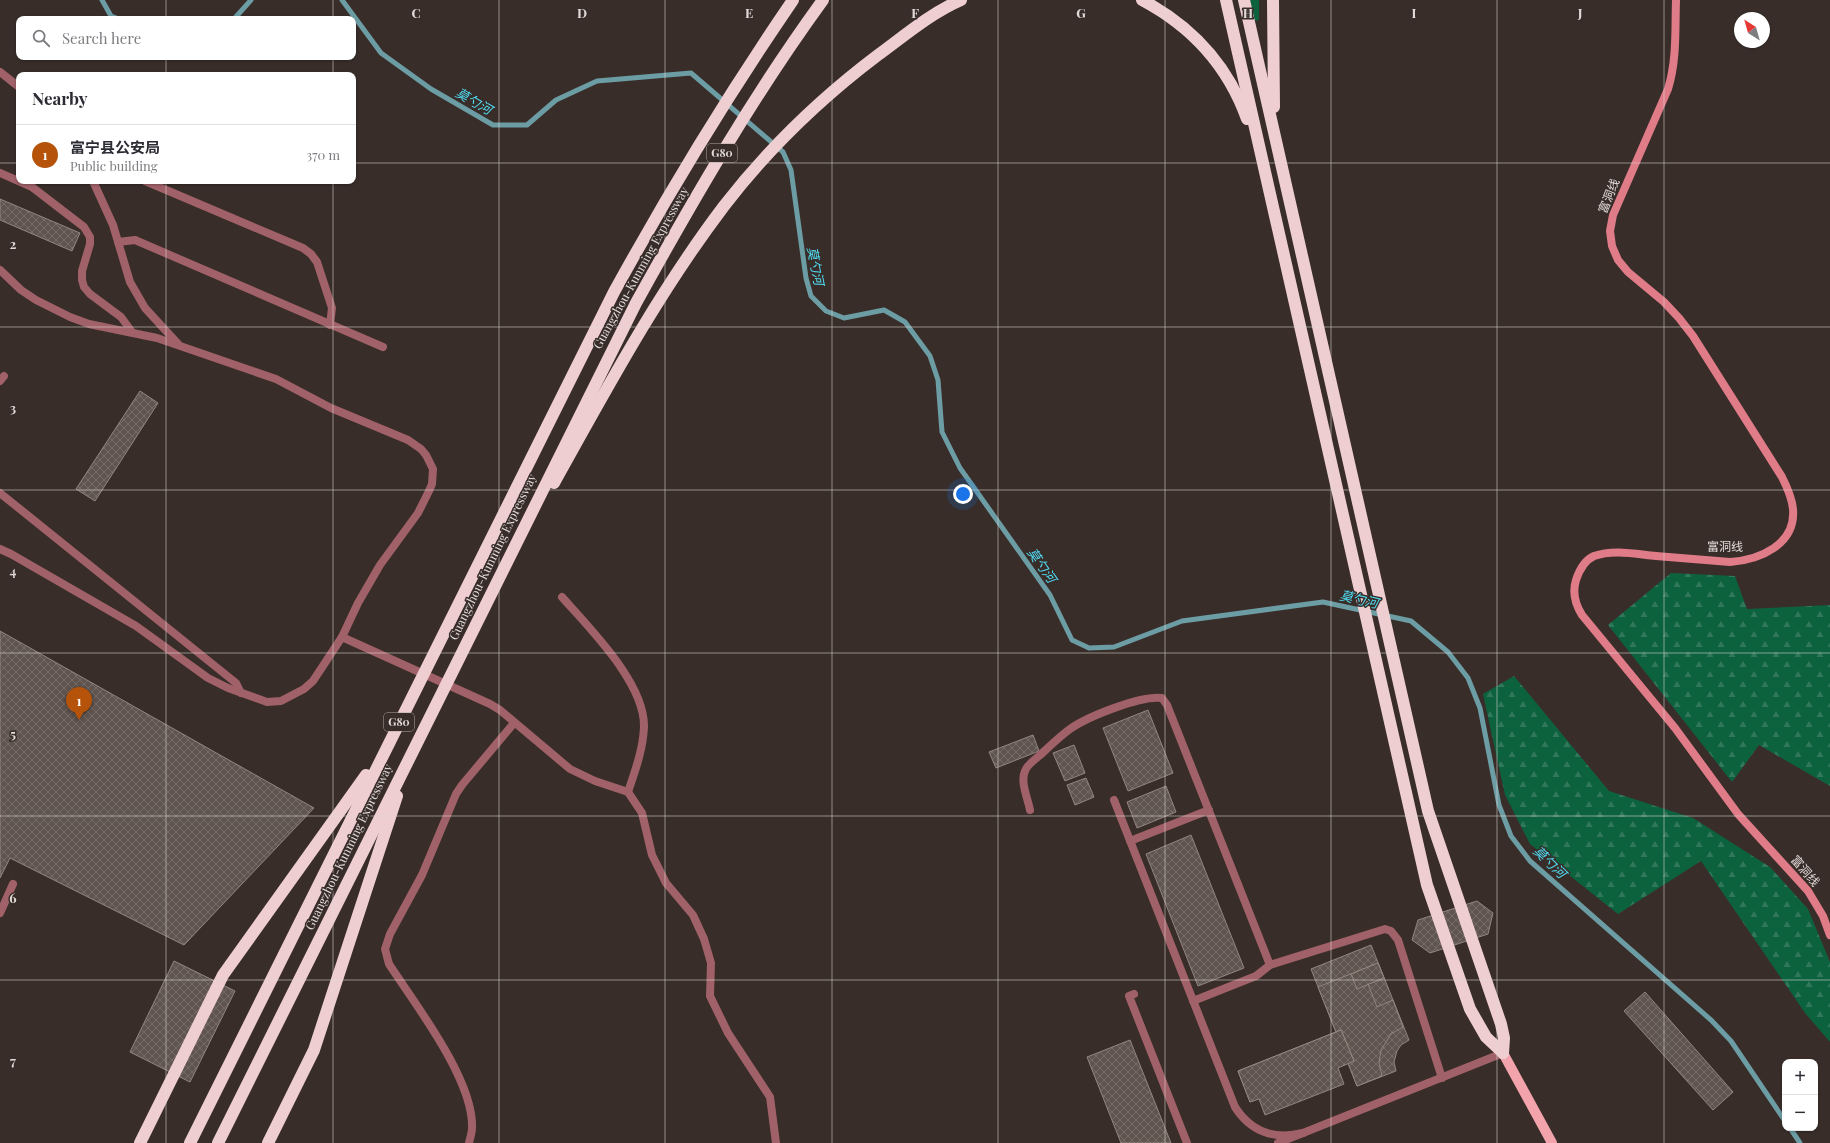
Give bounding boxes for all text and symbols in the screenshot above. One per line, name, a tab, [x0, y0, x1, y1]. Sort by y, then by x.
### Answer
text: C	[411, 4, 421, 21]
text: D	[577, 4, 587, 21]
text: E	[745, 4, 753, 21]
text: F	[911, 4, 919, 21]
text: G	[1076, 4, 1086, 21]
text: H	[1243, 4, 1253, 21]
text: I	[1412, 4, 1417, 21]
text: J	[1577, 4, 1583, 21]
north arrow	[1734, 12, 1770, 48]
search box	[16, 16, 356, 60]
icon: search	[30, 27, 52, 49]
text: Search here	[62, 28, 141, 48]
water label: 莫勺河	[453, 83, 498, 119]
text: Nearby	[32, 87, 87, 109]
text: 富宁县公安局	[70, 137, 160, 157]
road number: G80	[707, 144, 737, 162]
text: 1	[43, 146, 47, 163]
text: 370 m	[306, 146, 340, 163]
text: Public building	[70, 157, 158, 174]
street label: 富洞线	[1594, 176, 1622, 215]
street label: Guangzhou-Kunming Expressway	[589, 184, 691, 351]
text: 2	[10, 235, 17, 252]
water label: 莫勺河	[804, 245, 829, 290]
text: 3	[10, 399, 16, 416]
street label: Guangzhou-Kunming Expressway	[445, 471, 539, 642]
your location	[953, 484, 973, 504]
street label: 富洞线	[1707, 538, 1743, 554]
water label: 莫勺河	[1024, 544, 1062, 588]
text: 4	[10, 562, 17, 579]
water label: 莫勺河	[1338, 586, 1383, 612]
pin: 1	[66, 687, 92, 720]
road number: G80	[384, 713, 414, 731]
text: 5	[10, 725, 16, 742]
street label: Guangzhou-Kunming Expressway	[301, 761, 395, 932]
water label: 莫勺河	[1530, 842, 1572, 883]
street label: 富洞线	[1788, 852, 1824, 889]
text: 6	[9, 889, 17, 906]
text: 7	[10, 1052, 16, 1069]
map controls	[1782, 1059, 1818, 1131]
button: +	[1782, 1059, 1818, 1095]
button: −	[1782, 1095, 1818, 1131]

